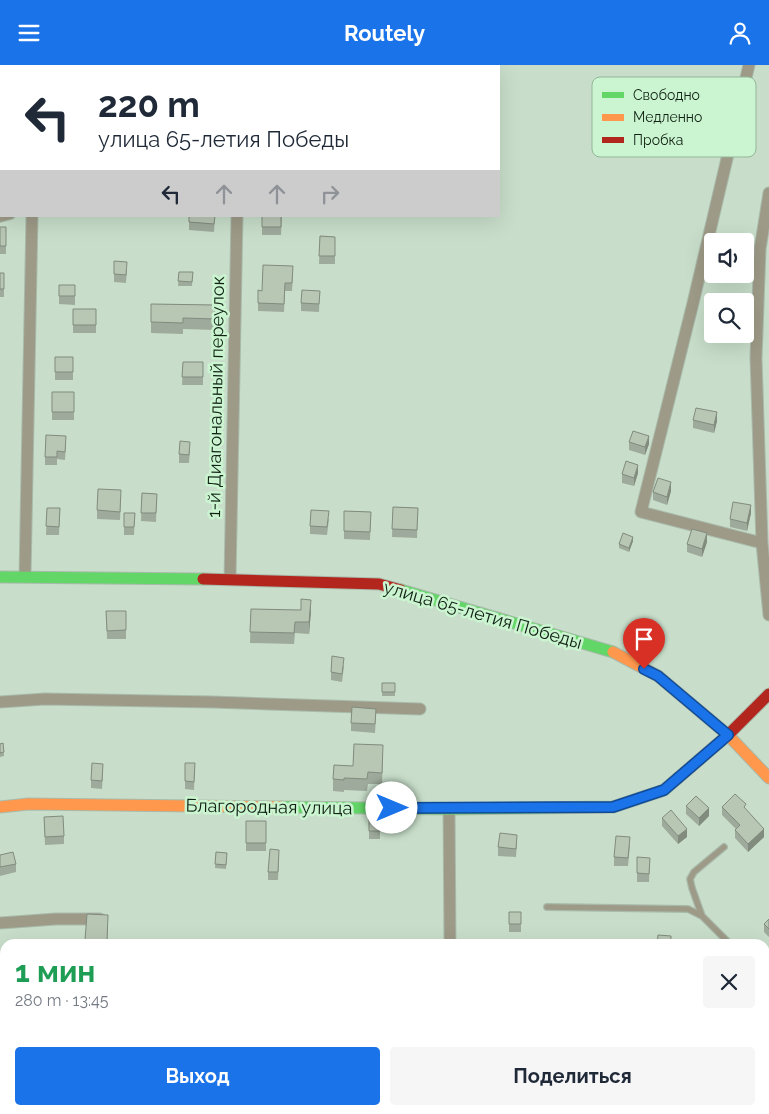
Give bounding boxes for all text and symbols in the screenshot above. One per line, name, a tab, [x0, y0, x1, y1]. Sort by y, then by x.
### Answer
icon: menu	[15, 19, 43, 47]
icon: person	[726, 19, 754, 47]
text: Routely	[344, 20, 425, 46]
legend	[592, 77, 756, 157]
text: 220 m	[98, 84, 200, 125]
icon: left	[15, 85, 80, 150]
text: Свободно	[633, 87, 700, 103]
text: Медленно	[633, 109, 702, 125]
text: улица 65-летия Победы	[98, 126, 349, 152]
text: Пробка	[633, 132, 683, 148]
icon: left	[157, 180, 185, 208]
icon: ahead	[210, 180, 238, 208]
icon: ahead	[263, 180, 291, 208]
icon: right	[316, 180, 344, 208]
map controls	[704, 233, 754, 343]
button: sound	[704, 233, 754, 283]
street label: 1-й Диагональный переулок	[203, 276, 228, 518]
button: search	[704, 293, 754, 343]
street label: улица 65-летия Победы	[382, 576, 585, 653]
pin	[623, 618, 665, 669]
icon: arrive	[630, 625, 658, 653]
position arrow	[365, 781, 417, 833]
street label: Благородная улица	[185, 795, 353, 818]
text: 1 мин	[15, 954, 95, 989]
button: close	[703, 956, 755, 1008]
text: 280 m · 13:45	[15, 991, 108, 1010]
button: Выход	[15, 1047, 380, 1105]
button: Поделиться	[390, 1047, 755, 1105]

